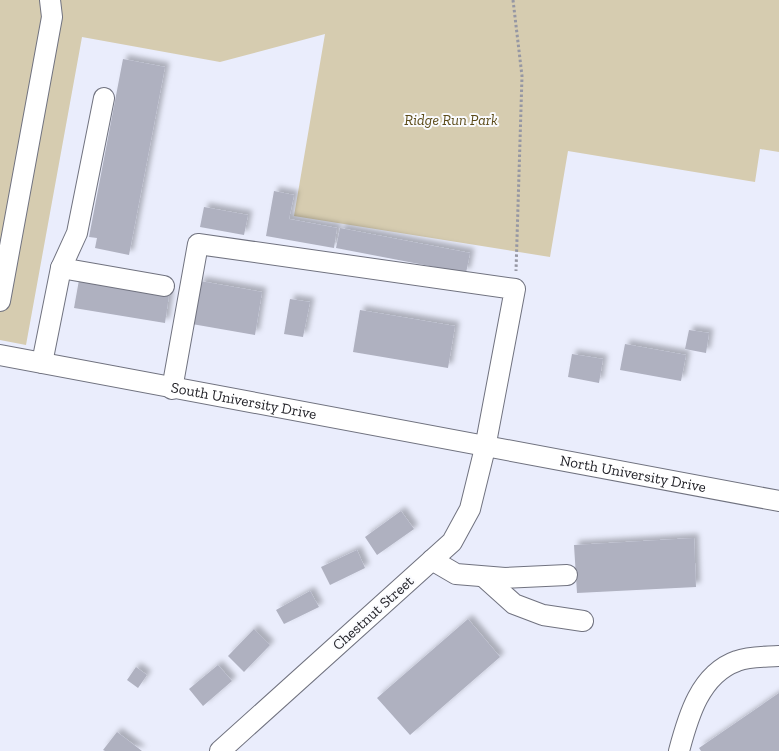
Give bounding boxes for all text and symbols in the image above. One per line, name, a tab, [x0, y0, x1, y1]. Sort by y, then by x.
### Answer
park label: Ridge Run Park	[404, 111, 498, 129]
street label: South University Drive	[170, 378, 318, 423]
street label: North University Drive	[558, 451, 708, 496]
street label: Chestnut Street	[329, 572, 418, 654]

